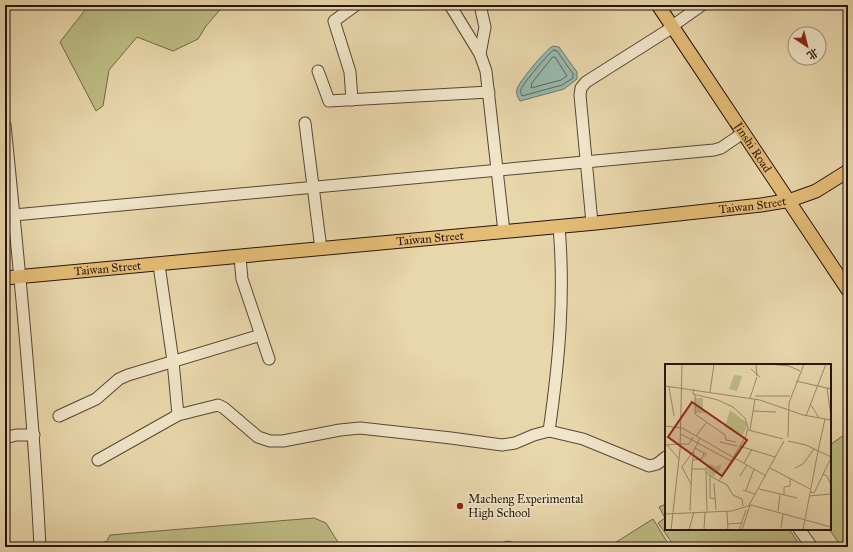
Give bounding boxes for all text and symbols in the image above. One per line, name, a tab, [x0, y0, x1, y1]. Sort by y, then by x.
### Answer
north arrow	[787, 26, 827, 66]
text: 北	[804, 45, 821, 62]
street label: Jinshi Road	[729, 118, 775, 175]
street label: Taiwan Street	[718, 194, 788, 217]
street label: Taiwan Street	[396, 228, 465, 249]
street label: Taiwan Street	[73, 258, 143, 279]
inset map	[665, 364, 831, 530]
place label: Macheng Experimental High School	[468, 492, 584, 521]
marker: Macheng Experimental High School	[455, 501, 465, 511]

